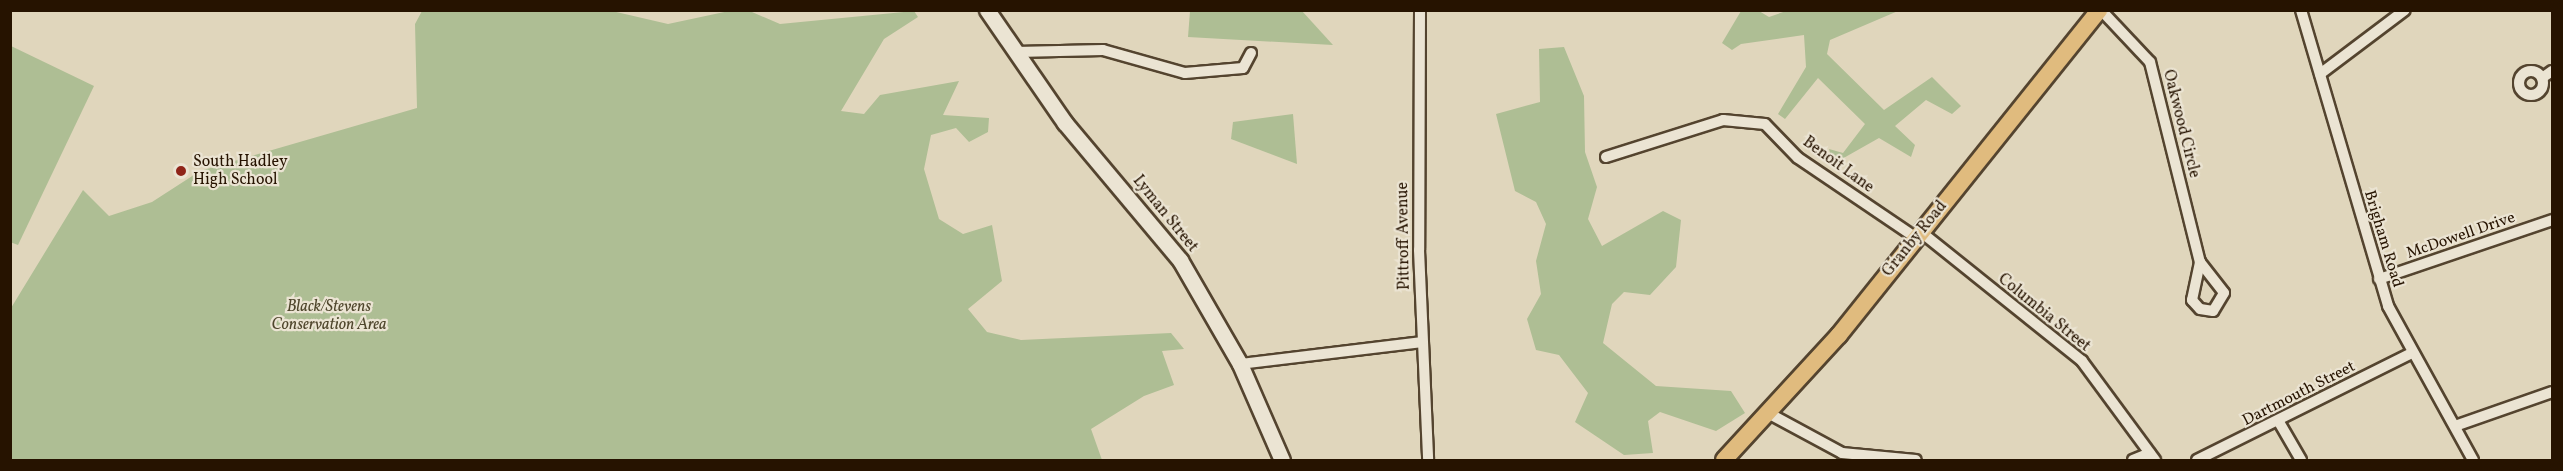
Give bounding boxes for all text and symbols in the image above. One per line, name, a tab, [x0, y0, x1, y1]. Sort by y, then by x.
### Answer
street label: Oakwood Circle	[2158, 68, 2204, 180]
street label: Benoit Lane	[1799, 133, 1877, 197]
place label: South Hadley High School	[193, 152, 288, 190]
marker: South Hadley High School	[174, 164, 188, 178]
street label: Lyman Street	[1128, 172, 1202, 256]
street label: Pittroff Avenue	[1393, 183, 1415, 289]
street label: Brigham Road	[2359, 188, 2407, 290]
street label: Granby Road	[1878, 197, 1952, 281]
street label: McDowell Drive	[2404, 208, 2518, 264]
street label: Columbia Street	[1994, 270, 2094, 356]
park label: Black/Stevens Conservation Area	[271, 297, 387, 335]
street label: Dartmouth Street	[2239, 357, 2359, 431]

